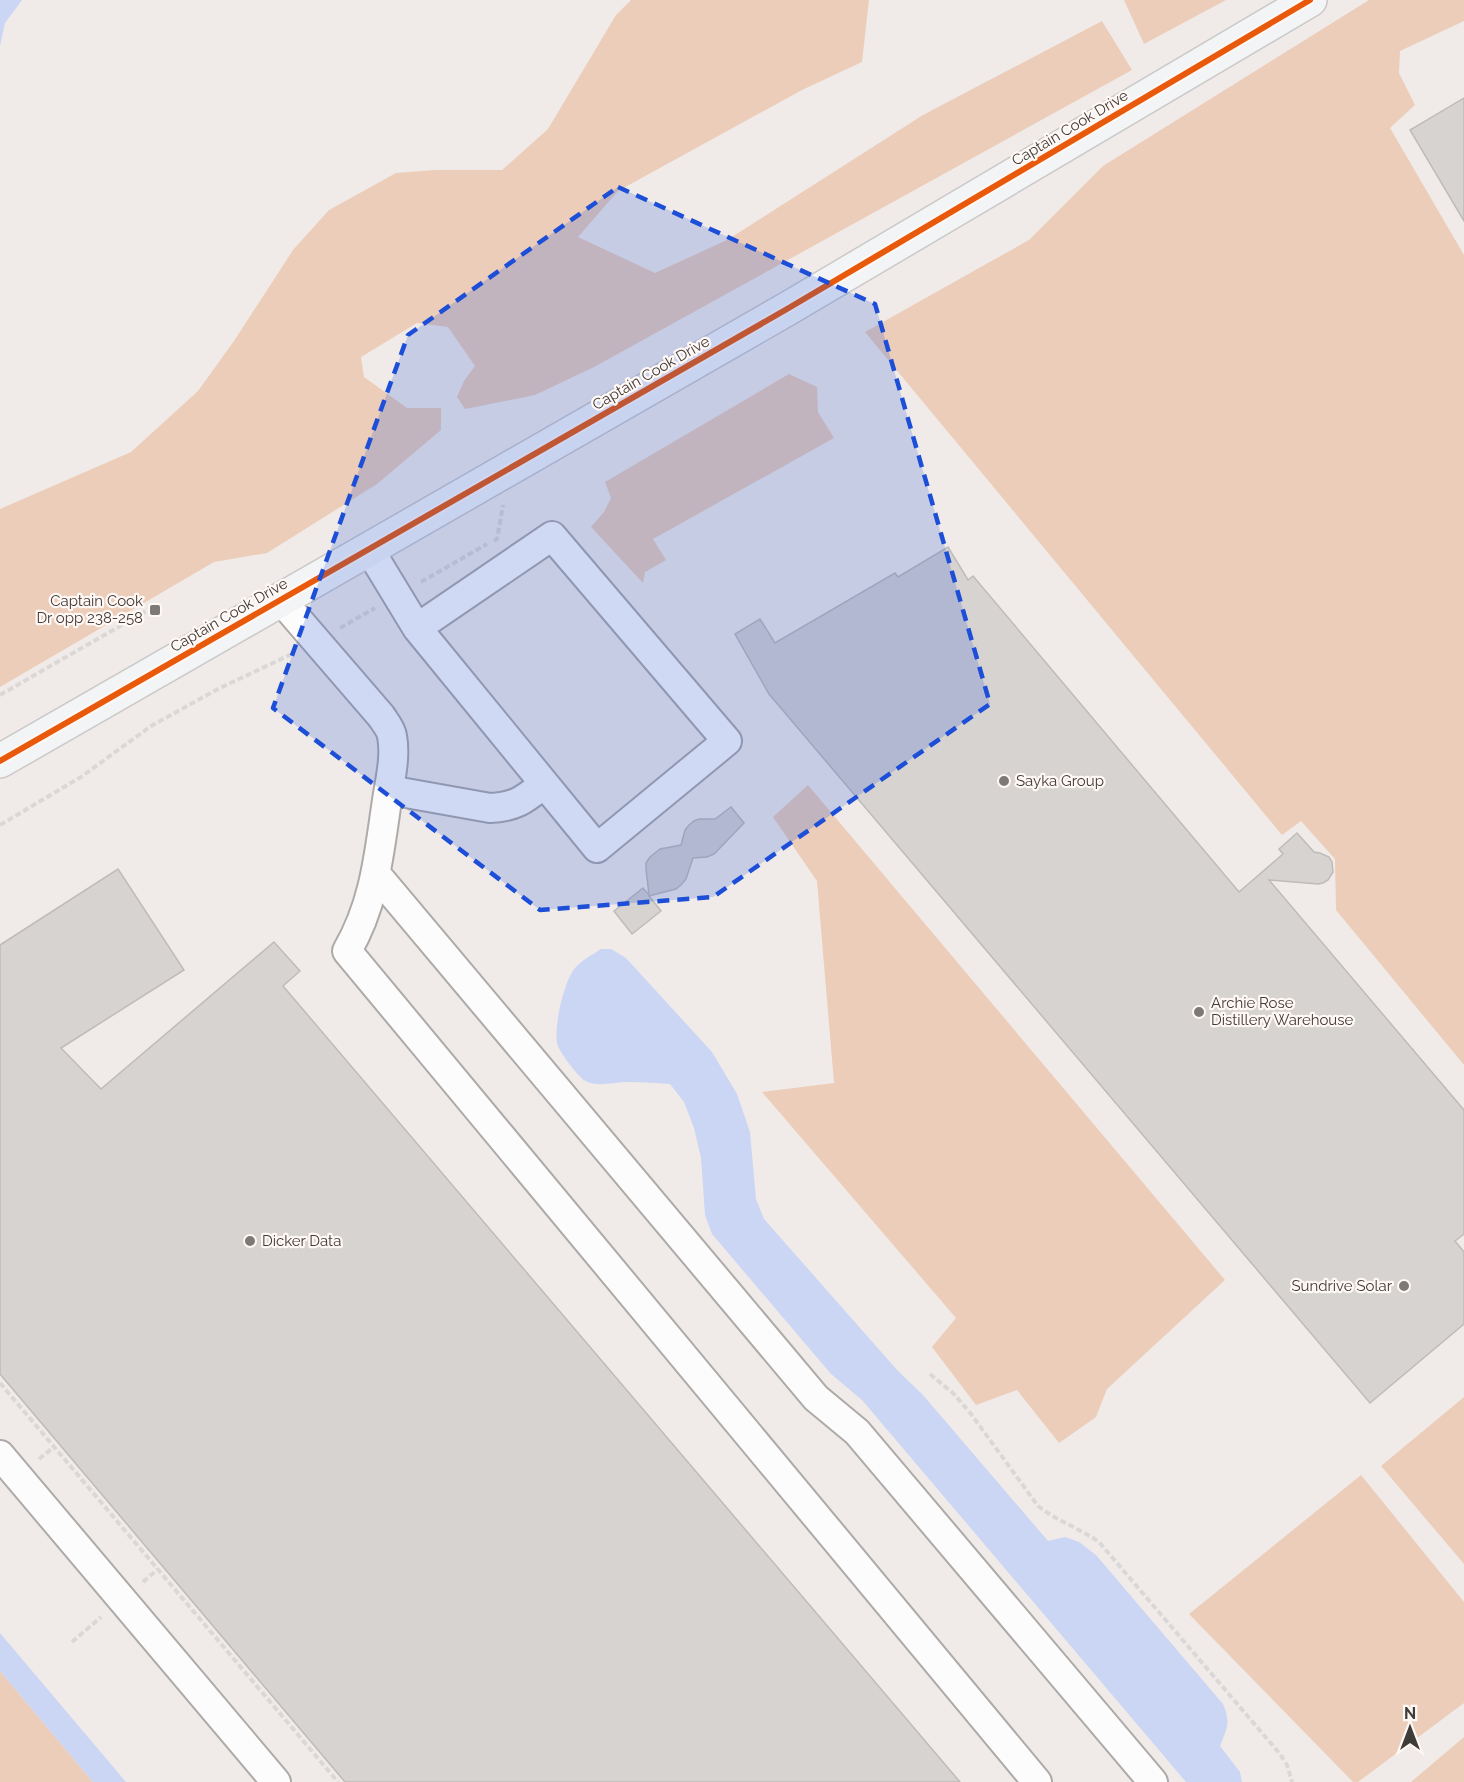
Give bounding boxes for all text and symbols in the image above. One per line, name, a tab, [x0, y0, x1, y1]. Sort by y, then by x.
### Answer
street label: Captain Cook Drive	[1009, 86, 1132, 170]
street label: Captain Cook Drive	[589, 332, 713, 414]
street label: Captain Cook Drive	[167, 574, 291, 656]
place label: Captain Cook Dr opp 238-258	[36, 592, 143, 627]
marker: Captain Cook Dr opp 238-258	[148, 603, 162, 617]
place label: Sayka Group	[1016, 772, 1104, 790]
marker: Sayka Group	[997, 774, 1011, 788]
place label: Archie Rose Distillery Warehouse	[1211, 994, 1354, 1029]
marker: Archie Rose Distillery Warehouse	[1192, 1005, 1206, 1019]
place label: Dicker Data	[262, 1232, 341, 1250]
marker: Dicker Data	[243, 1234, 257, 1248]
place label: Sundrive Solar	[1291, 1277, 1393, 1295]
marker: Sundrive Solar	[1397, 1279, 1411, 1293]
north arrow	[1380, 1698, 1440, 1758]
text: N	[1404, 1704, 1416, 1723]

